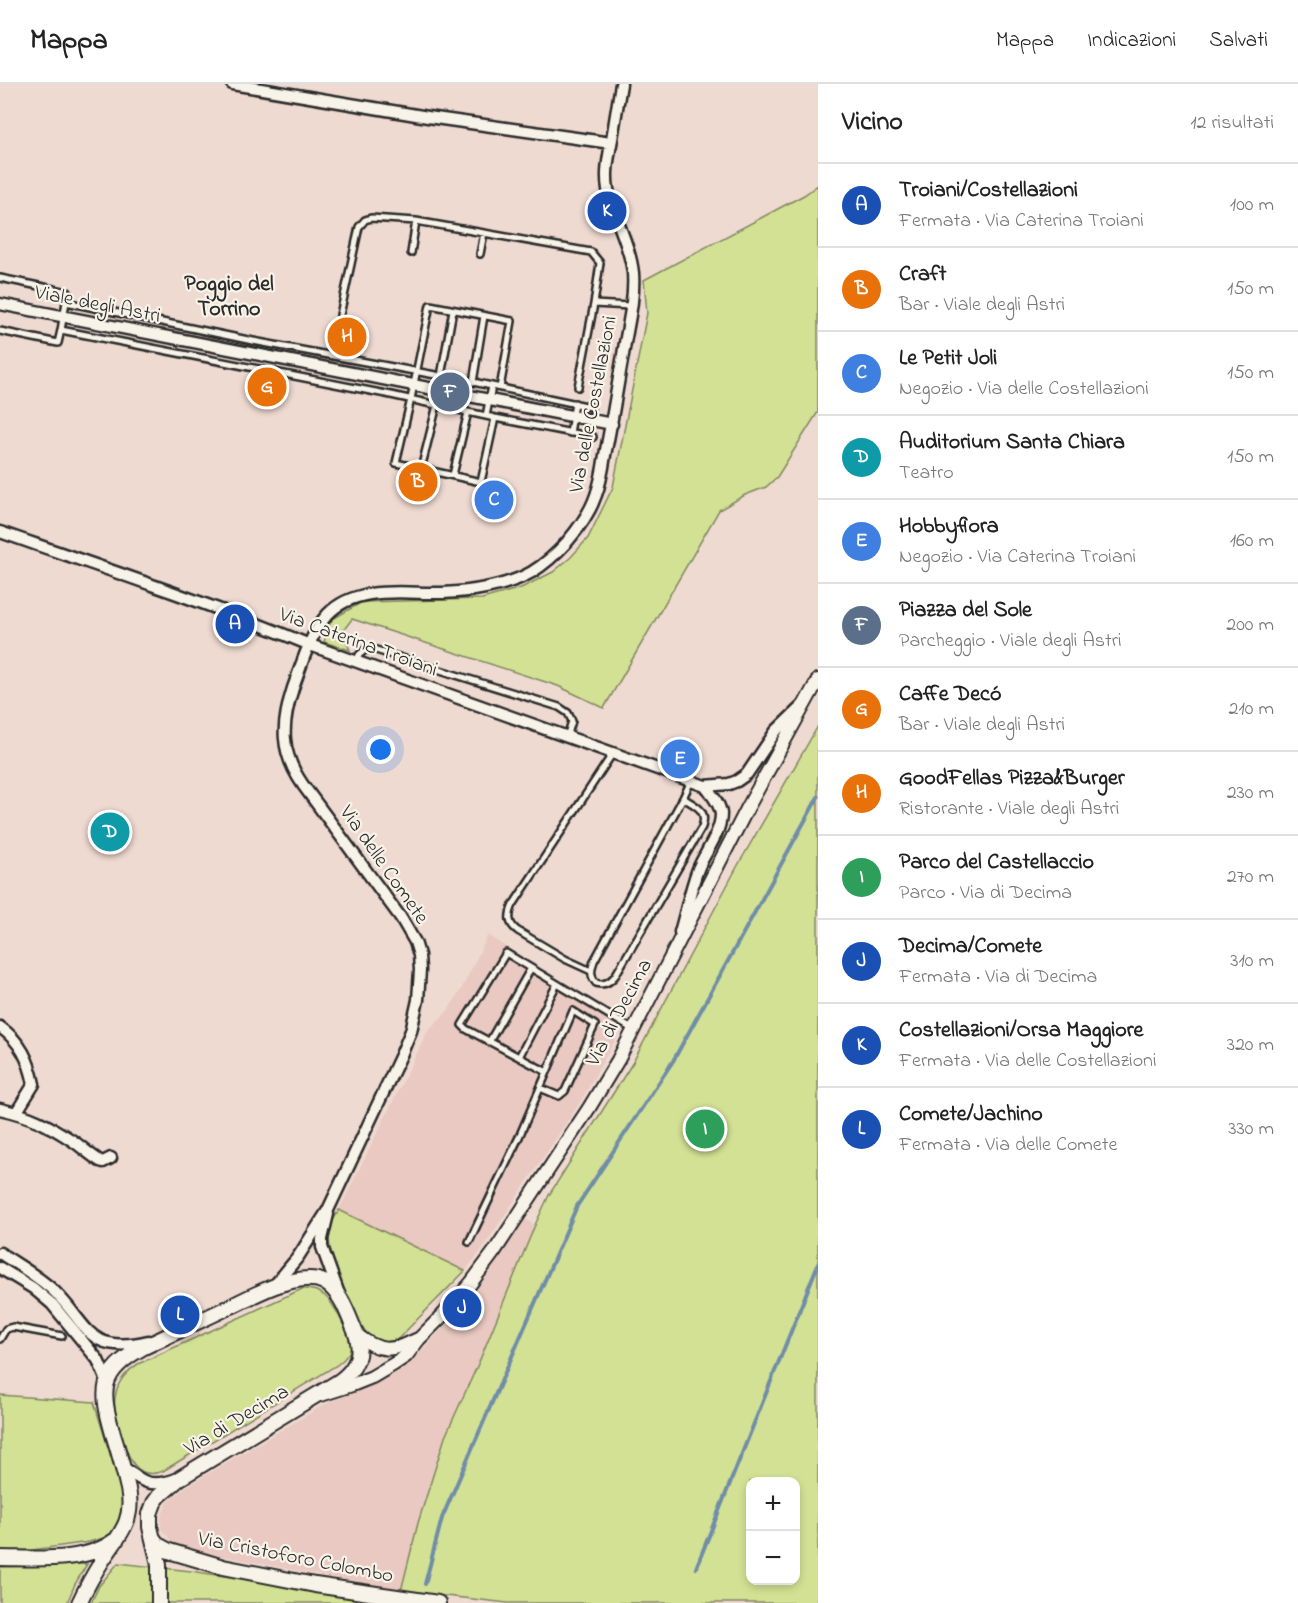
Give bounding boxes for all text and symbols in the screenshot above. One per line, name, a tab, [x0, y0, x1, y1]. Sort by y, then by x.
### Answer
text: Mappa	[30, 21, 108, 62]
text: Mappa	[996, 26, 1054, 56]
text: Indicazioni	[1087, 26, 1176, 56]
text: Salvati	[1209, 26, 1268, 56]
text: Vicino	[842, 104, 903, 142]
text: 12 risultati	[1190, 109, 1274, 138]
text: Troiani/Costellazioni	[899, 175, 1078, 207]
pin: K	[588, 188, 626, 234]
text: A	[855, 191, 868, 220]
text: 100 m	[1230, 191, 1274, 220]
text: Fermata · Via Caterina Troiani	[899, 207, 1144, 236]
text: Craft	[899, 259, 947, 291]
district label: Poggio del Torrino	[184, 269, 274, 326]
text: B	[855, 275, 868, 304]
text: 150 m	[1227, 275, 1274, 304]
street label: Viale degli Astri	[31, 278, 163, 334]
text: Bar · Viale degli Astri	[899, 291, 1065, 320]
street label: Via delle Costellazioni	[562, 313, 626, 496]
pin: H	[328, 314, 366, 360]
text: Le Petit Joli	[899, 343, 997, 375]
text: C	[856, 359, 867, 388]
text: 150 m	[1227, 359, 1274, 388]
pin: G	[248, 364, 286, 410]
pin: F	[430, 370, 470, 414]
text: Negozio · Via delle Costellazioni	[899, 375, 1149, 404]
text: Auditorium Santa Chiara	[899, 427, 1125, 459]
text: D	[854, 443, 869, 472]
text: 150 m	[1227, 443, 1274, 472]
text: Teatro	[899, 459, 954, 488]
pin: B	[398, 460, 438, 504]
pin: C	[474, 478, 514, 522]
text: Hobbyflora	[899, 511, 999, 543]
text: E	[855, 527, 868, 556]
text: 160 m	[1230, 527, 1274, 556]
text: Negozio · Via Caterina Troiani	[899, 543, 1136, 572]
text: Piazza del Sole	[899, 595, 1032, 627]
street label: Via Caterina Troiani	[274, 600, 442, 685]
pin: A	[216, 602, 254, 646]
text: F	[855, 611, 868, 640]
text: 200 m	[1226, 611, 1274, 640]
text: Parcheggio · Viale degli Astri	[899, 627, 1121, 656]
text: Caffe Decó	[899, 679, 1001, 711]
text: G	[855, 695, 868, 724]
text: 210 m	[1229, 695, 1274, 724]
text: Bar · Viale degli Astri	[899, 711, 1065, 740]
your location	[366, 735, 395, 764]
pin: E	[660, 736, 700, 782]
text: GoodFellas Pizza&Burger	[899, 763, 1125, 795]
text: H	[856, 779, 867, 808]
text: 230 m	[1227, 779, 1274, 808]
text: Ristorante · Viale degli Astri	[899, 795, 1119, 824]
street label: Via delle Comete	[331, 799, 436, 931]
pin: D	[90, 810, 130, 855]
text: Parco del Castellaccio	[899, 847, 1094, 879]
text: I	[859, 863, 864, 892]
text: 270 m	[1227, 863, 1274, 892]
text: Parco · Via di Decima	[899, 879, 1072, 908]
text: Decima/Comete	[899, 931, 1042, 963]
text: J	[857, 947, 866, 976]
text: 310 m	[1230, 947, 1274, 976]
street label: Via di Decima	[578, 954, 661, 1073]
text: Fermata · Via di Decima	[899, 963, 1097, 992]
text: Costellazioni/Orsa Maggiore	[899, 1015, 1143, 1047]
text: K	[857, 1031, 866, 1060]
text: 320 m	[1227, 1031, 1274, 1060]
text: Fermata · Via delle Costellazioni	[899, 1047, 1157, 1076]
text: Comete/Jachino	[899, 1099, 1043, 1131]
pin: I	[686, 1106, 724, 1152]
text: L	[858, 1115, 865, 1144]
text: 330 m	[1228, 1115, 1274, 1144]
text: Fermata · Via delle Comete	[899, 1131, 1117, 1160]
pin: J	[442, 1286, 482, 1330]
pin: L	[160, 1292, 200, 1338]
street label: Via di Decima	[178, 1378, 295, 1464]
map controls	[746, 1477, 800, 1585]
button: +	[746, 1477, 800, 1531]
street label: Via Cristoforo Colombo	[194, 1524, 396, 1592]
button: −	[746, 1531, 800, 1585]

